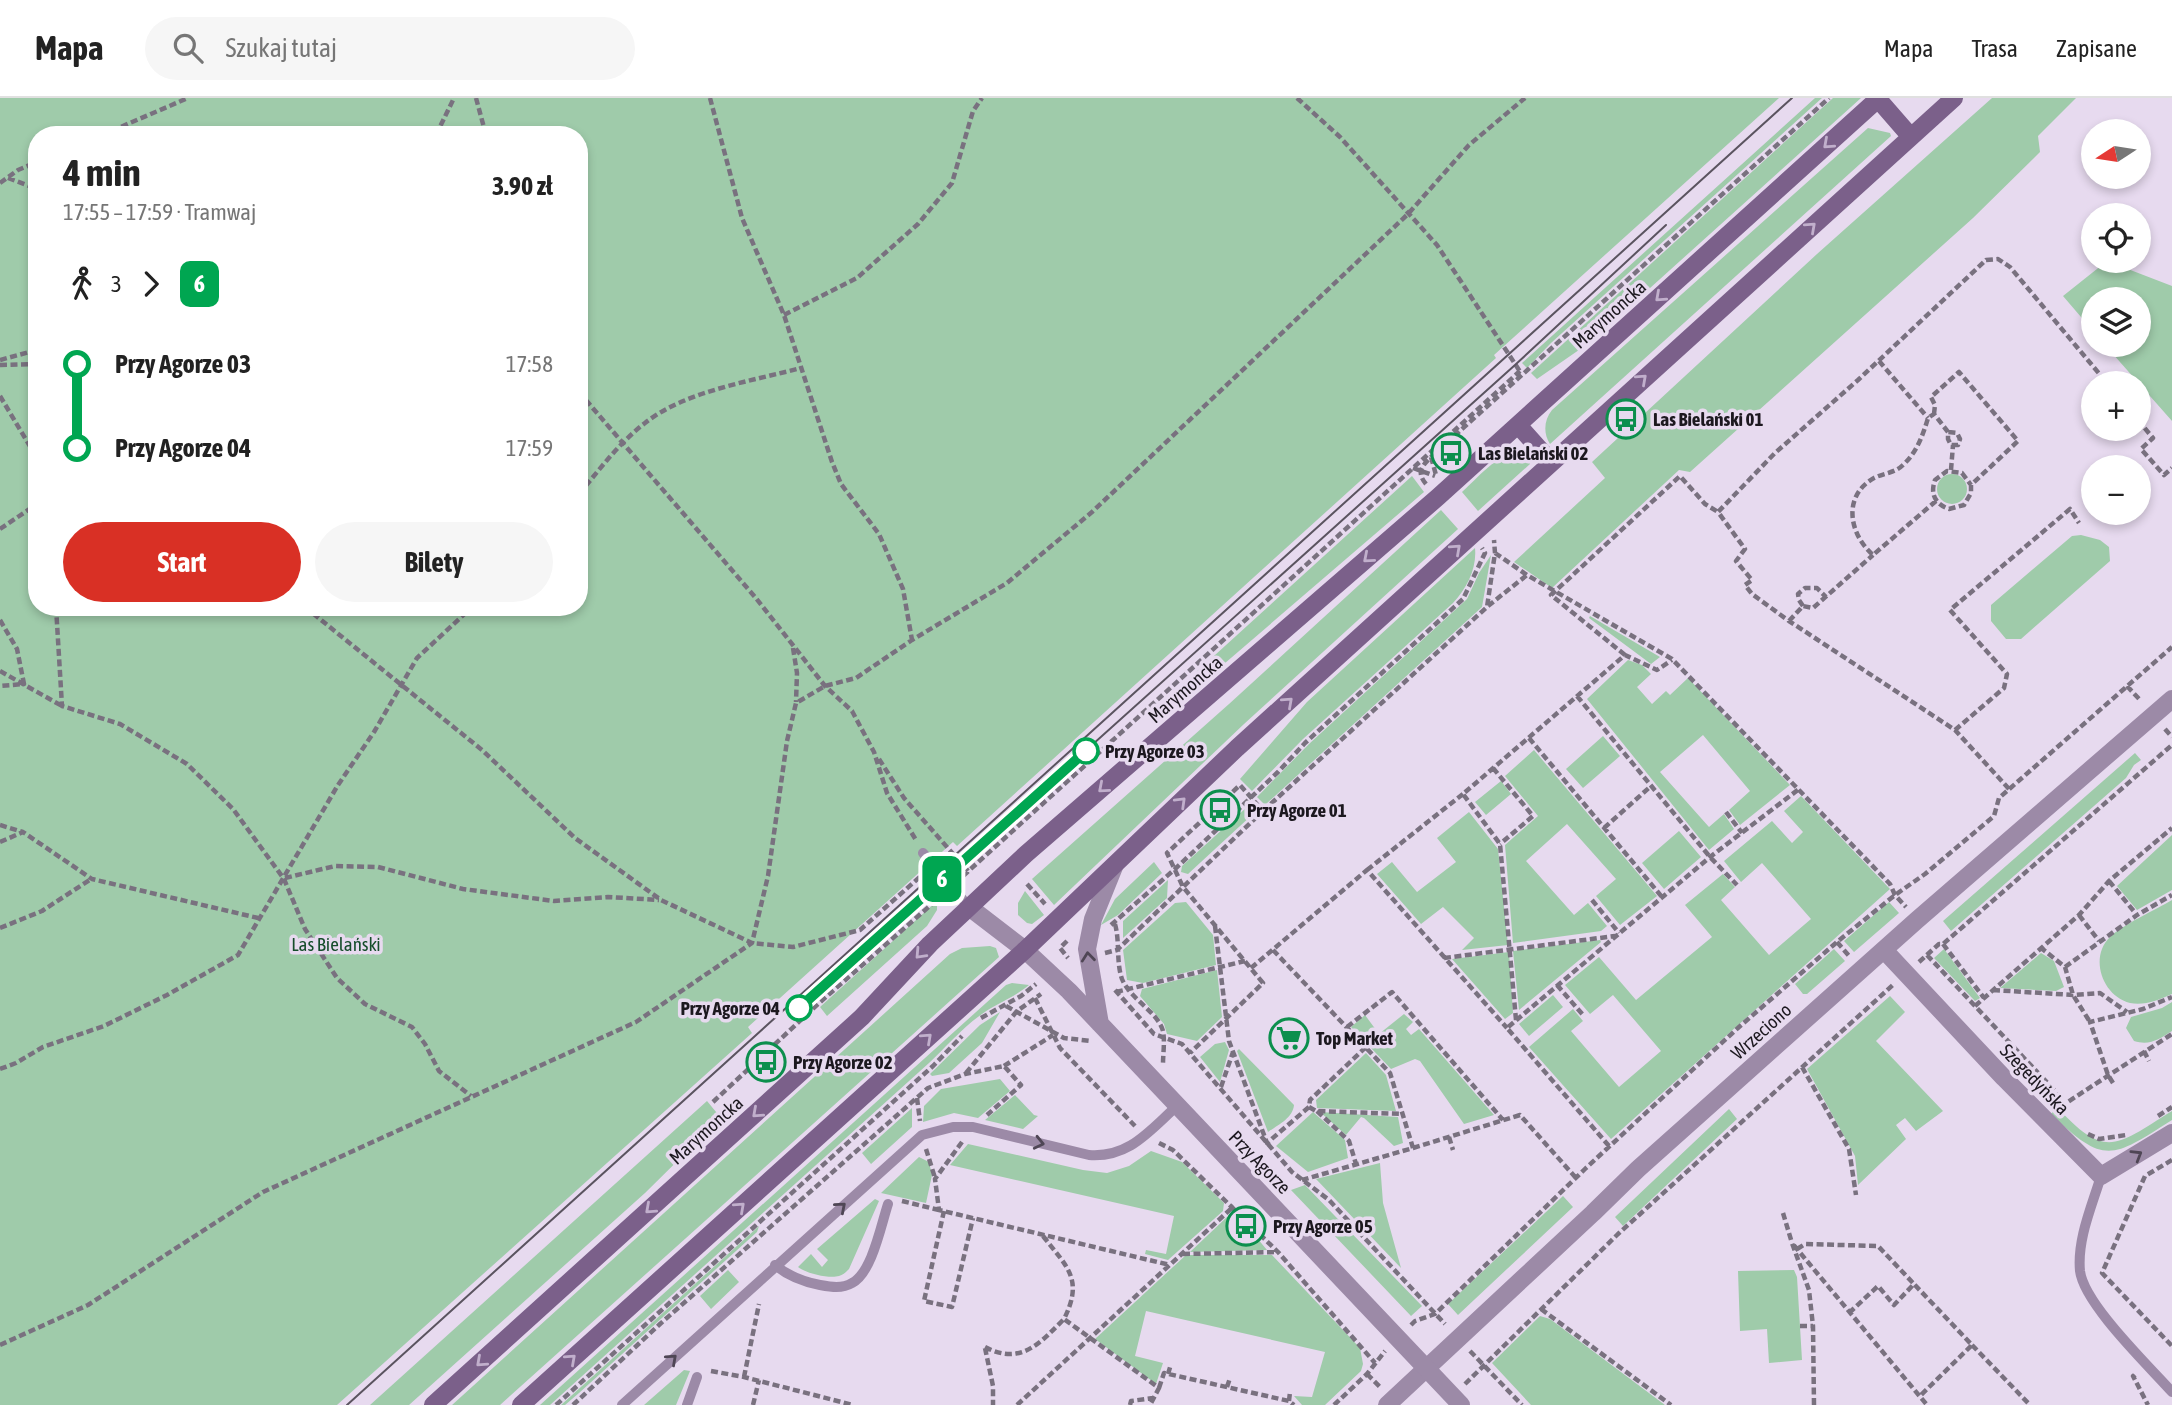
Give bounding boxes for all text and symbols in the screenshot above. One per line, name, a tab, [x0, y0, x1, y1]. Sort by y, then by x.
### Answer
search box	[145, 17, 635, 80]
text: Mapa	[35, 29, 103, 67]
icon: search	[169, 29, 207, 67]
text: Szukaj tutaj	[225, 33, 337, 63]
text: Mapa	[1884, 35, 1933, 62]
text: Trasa	[1971, 35, 2018, 62]
text: Zapisane	[2056, 35, 2137, 62]
north arrow	[2081, 119, 2151, 189]
map controls	[2081, 119, 2151, 525]
one-way arrow	[1823, 136, 1836, 148]
text: 4 min	[63, 151, 141, 194]
text: 3.90 zł	[492, 171, 553, 201]
text: 17:55 – 17:59 · Tramwaj	[63, 199, 256, 225]
button: locate	[2081, 203, 2151, 273]
one-way arrow	[1803, 223, 1816, 235]
icon: walk	[63, 265, 101, 303]
icon: forward	[132, 265, 170, 303]
text: 6	[194, 270, 205, 297]
text: 3	[111, 271, 122, 297]
street label: Marymoncka	[1568, 275, 1650, 353]
button: layers	[2081, 287, 2151, 357]
one-way arrow	[1655, 288, 1668, 301]
text: Przy Agorze 03	[115, 349, 251, 379]
text: 17:58	[506, 351, 553, 377]
button: +	[2081, 371, 2151, 441]
one-way arrow	[1634, 375, 1647, 387]
bus stop icon: Las Bielański 01	[1605, 398, 1647, 440]
place label: Las Bielański 01	[1653, 408, 1763, 430]
bus stop icon: Las Bielański 02	[1430, 432, 1472, 474]
text: Przy Agorze 04	[115, 433, 251, 463]
text: 17:59	[506, 435, 553, 461]
place label: Las Bielański 02	[1478, 442, 1588, 464]
button: −	[2081, 455, 2151, 525]
button: Start	[63, 522, 301, 602]
button: Bilety	[315, 522, 553, 602]
one-way arrow	[1448, 545, 1461, 557]
one-way arrow	[1363, 550, 1376, 562]
street label: Marymoncka	[1143, 651, 1227, 727]
one-way arrow	[1280, 698, 1293, 710]
marker: Przy Agorze 03	[1073, 738, 1099, 764]
place label: Przy Agorze 03	[1105, 740, 1205, 762]
one-way arrow	[1098, 780, 1111, 792]
bus stop icon: Przy Agorze 01	[1199, 789, 1241, 831]
one-way arrow	[1173, 798, 1186, 811]
place label: Przy Agorze 01	[1247, 799, 1347, 821]
line badge: 6	[919, 856, 965, 902]
text: 6	[936, 865, 948, 892]
park label: Las Bielański	[291, 933, 381, 955]
one-way arrow	[916, 946, 928, 959]
one-way arrow	[1081, 951, 1096, 962]
marker: Przy Agorze 04	[786, 995, 812, 1021]
place label: Przy Agorze 04	[680, 997, 780, 1019]
street label: Wrzeciono	[1726, 998, 1796, 1064]
supermarket icon: Top Market	[1268, 1017, 1310, 1059]
place label: Top Market	[1316, 1027, 1394, 1049]
one-way arrow	[919, 1034, 932, 1046]
street label: Szegedyńska	[1996, 1039, 2074, 1119]
bus stop icon: Przy Agorze 02	[745, 1041, 787, 1083]
place label: Przy Agorze 02	[793, 1051, 893, 1073]
street label: Marymoncka	[665, 1091, 747, 1169]
one-way arrow	[752, 1104, 765, 1117]
street label: Przy Agorze	[1225, 1126, 1295, 1198]
one-way arrow	[1032, 1135, 1044, 1149]
one-way arrow	[2129, 1150, 2142, 1163]
one-way arrow	[645, 1201, 658, 1213]
one-way arrow	[833, 1202, 846, 1215]
one-way arrow	[732, 1203, 745, 1215]
bus stop icon: Przy Agorze 05	[1225, 1205, 1267, 1247]
place label: Przy Agorze 05	[1273, 1215, 1373, 1237]
one-way arrow	[476, 1353, 489, 1366]
one-way arrow	[563, 1355, 576, 1367]
one-way arrow	[664, 1355, 677, 1367]

